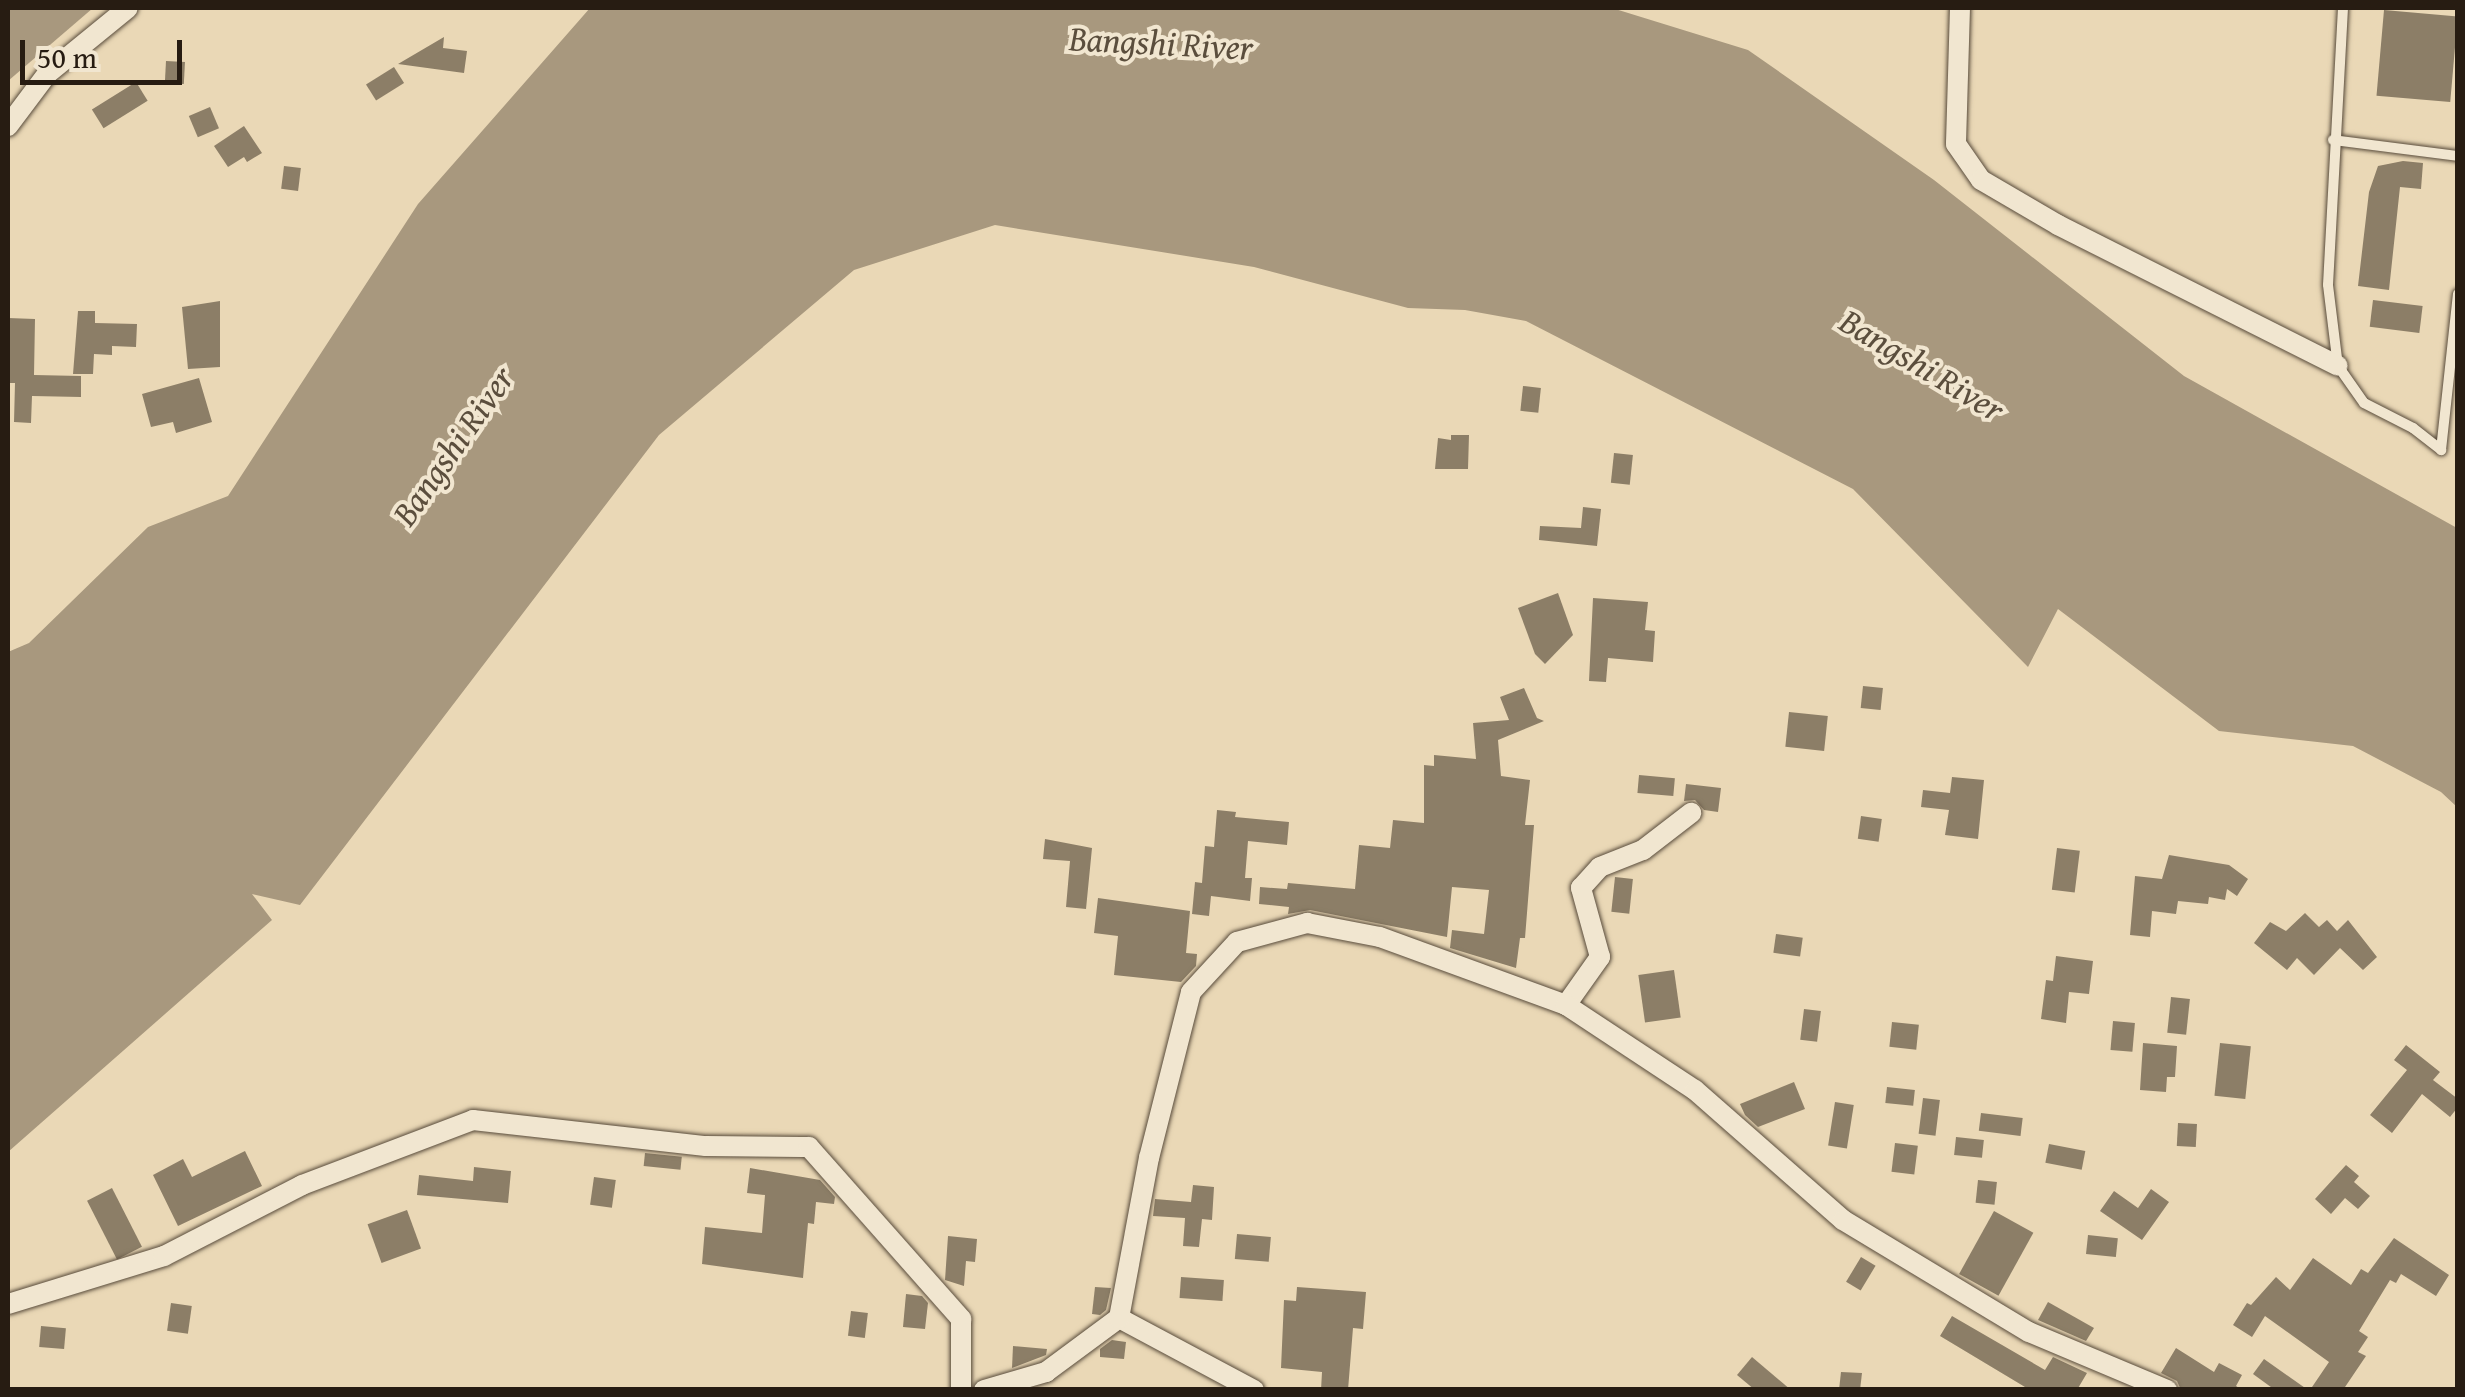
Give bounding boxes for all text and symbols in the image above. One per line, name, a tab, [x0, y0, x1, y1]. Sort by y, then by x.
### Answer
water label: Bangshi River	[1068, 17, 1254, 69]
scale bar	[25, 20, 188, 82]
text: 50 m	[37, 35, 97, 79]
water label: Bangshi River	[1832, 300, 2012, 430]
water label: Bangshi River	[383, 359, 523, 533]

